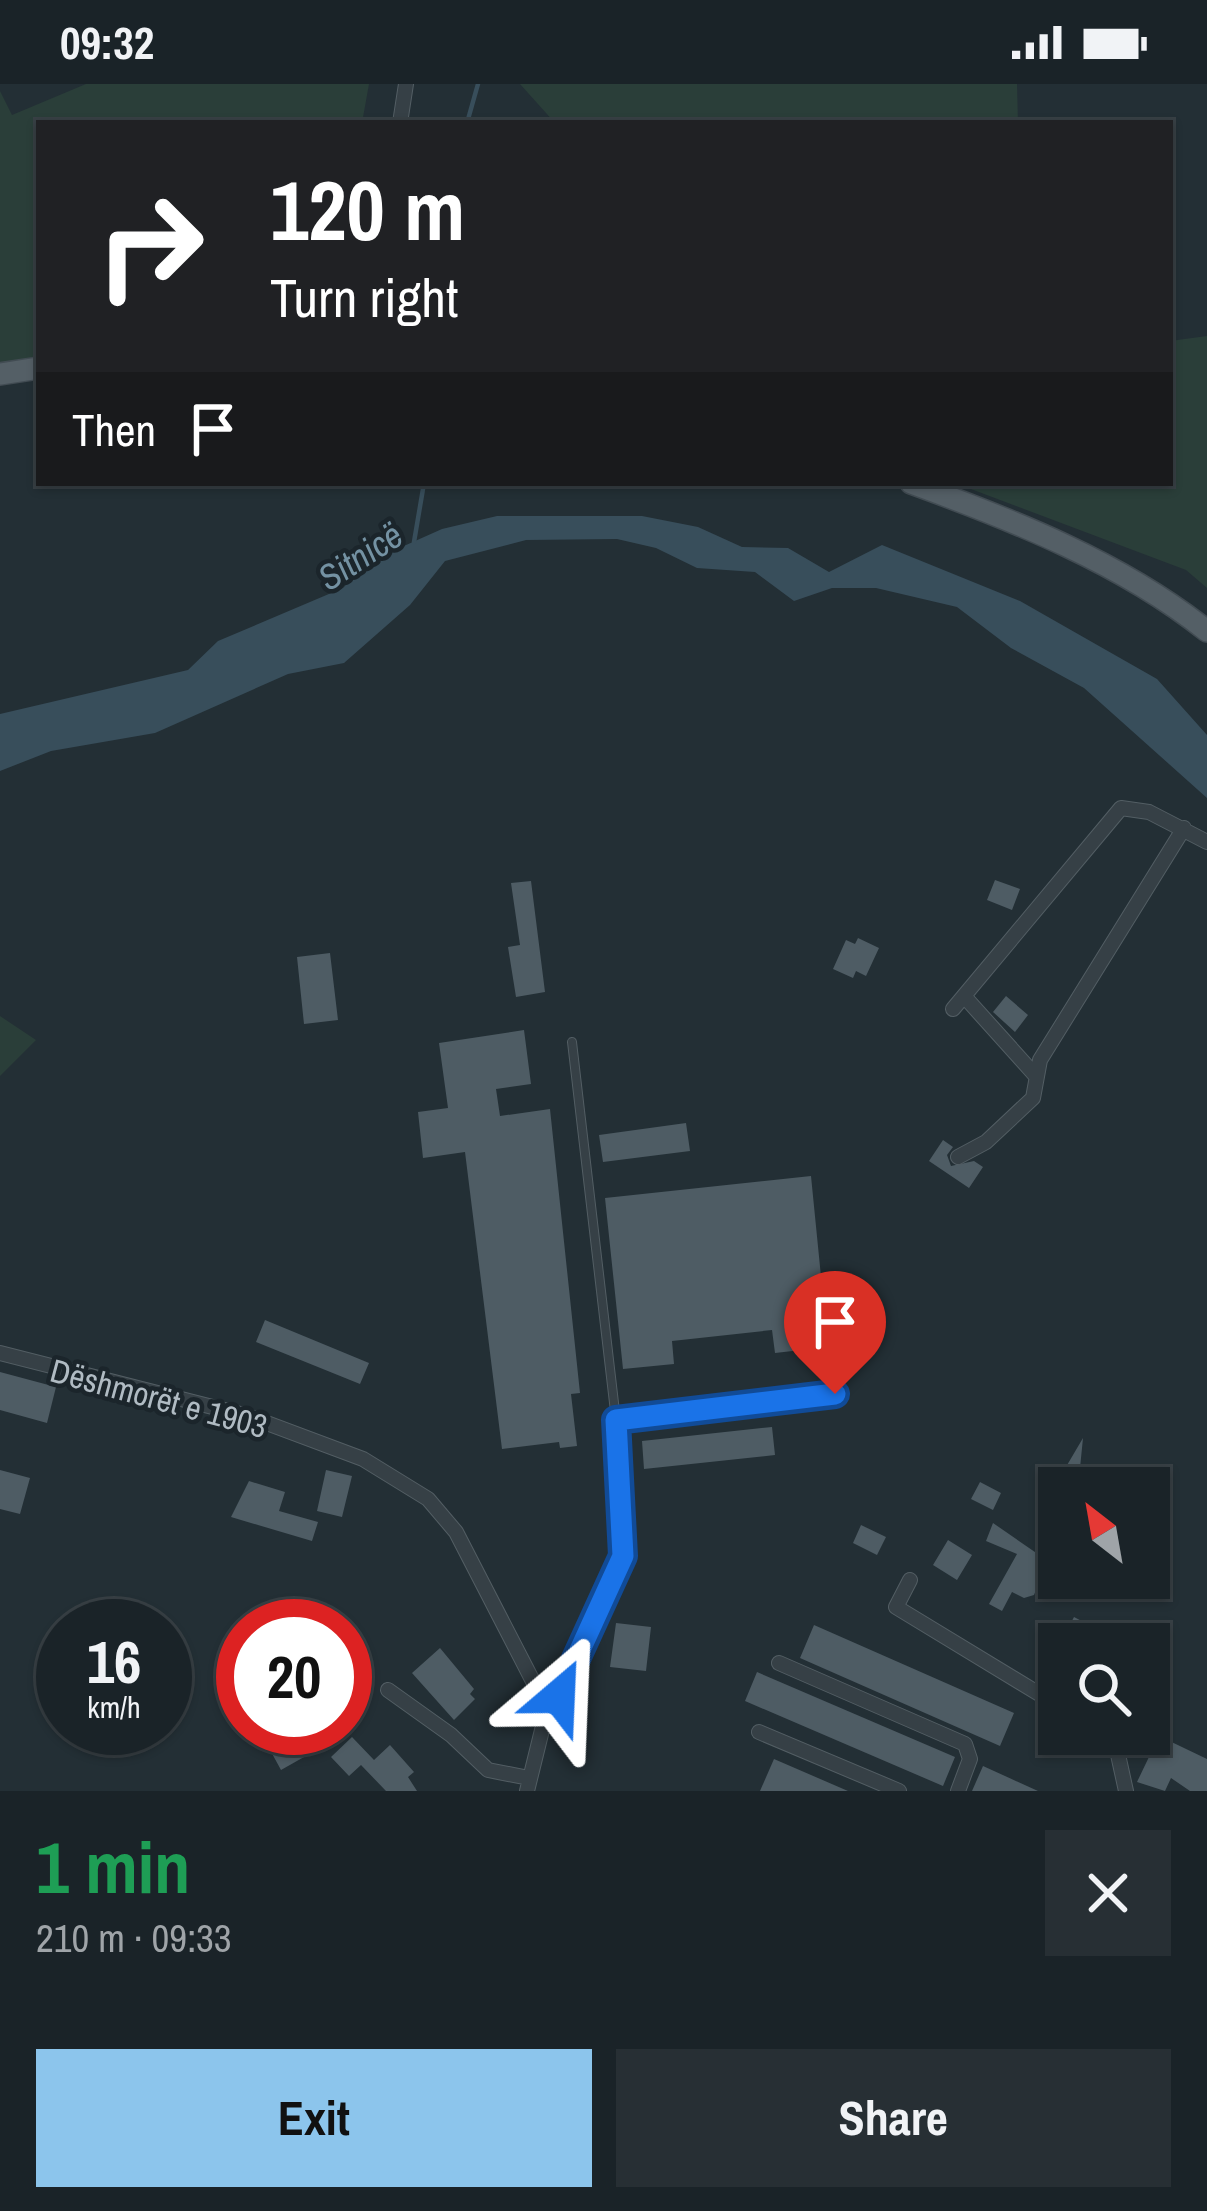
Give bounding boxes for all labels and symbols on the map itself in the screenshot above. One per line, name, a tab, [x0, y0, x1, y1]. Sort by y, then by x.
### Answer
water label: Sitnicë	[308, 511, 412, 601]
pin	[784, 1271, 886, 1394]
street label: Dëshmorët e 1903	[46, 1348, 272, 1448]
north arrow	[1038, 1467, 1170, 1599]
speed limit sign: 20	[216, 1599, 372, 1755]
position arrow	[496, 1633, 622, 1759]

